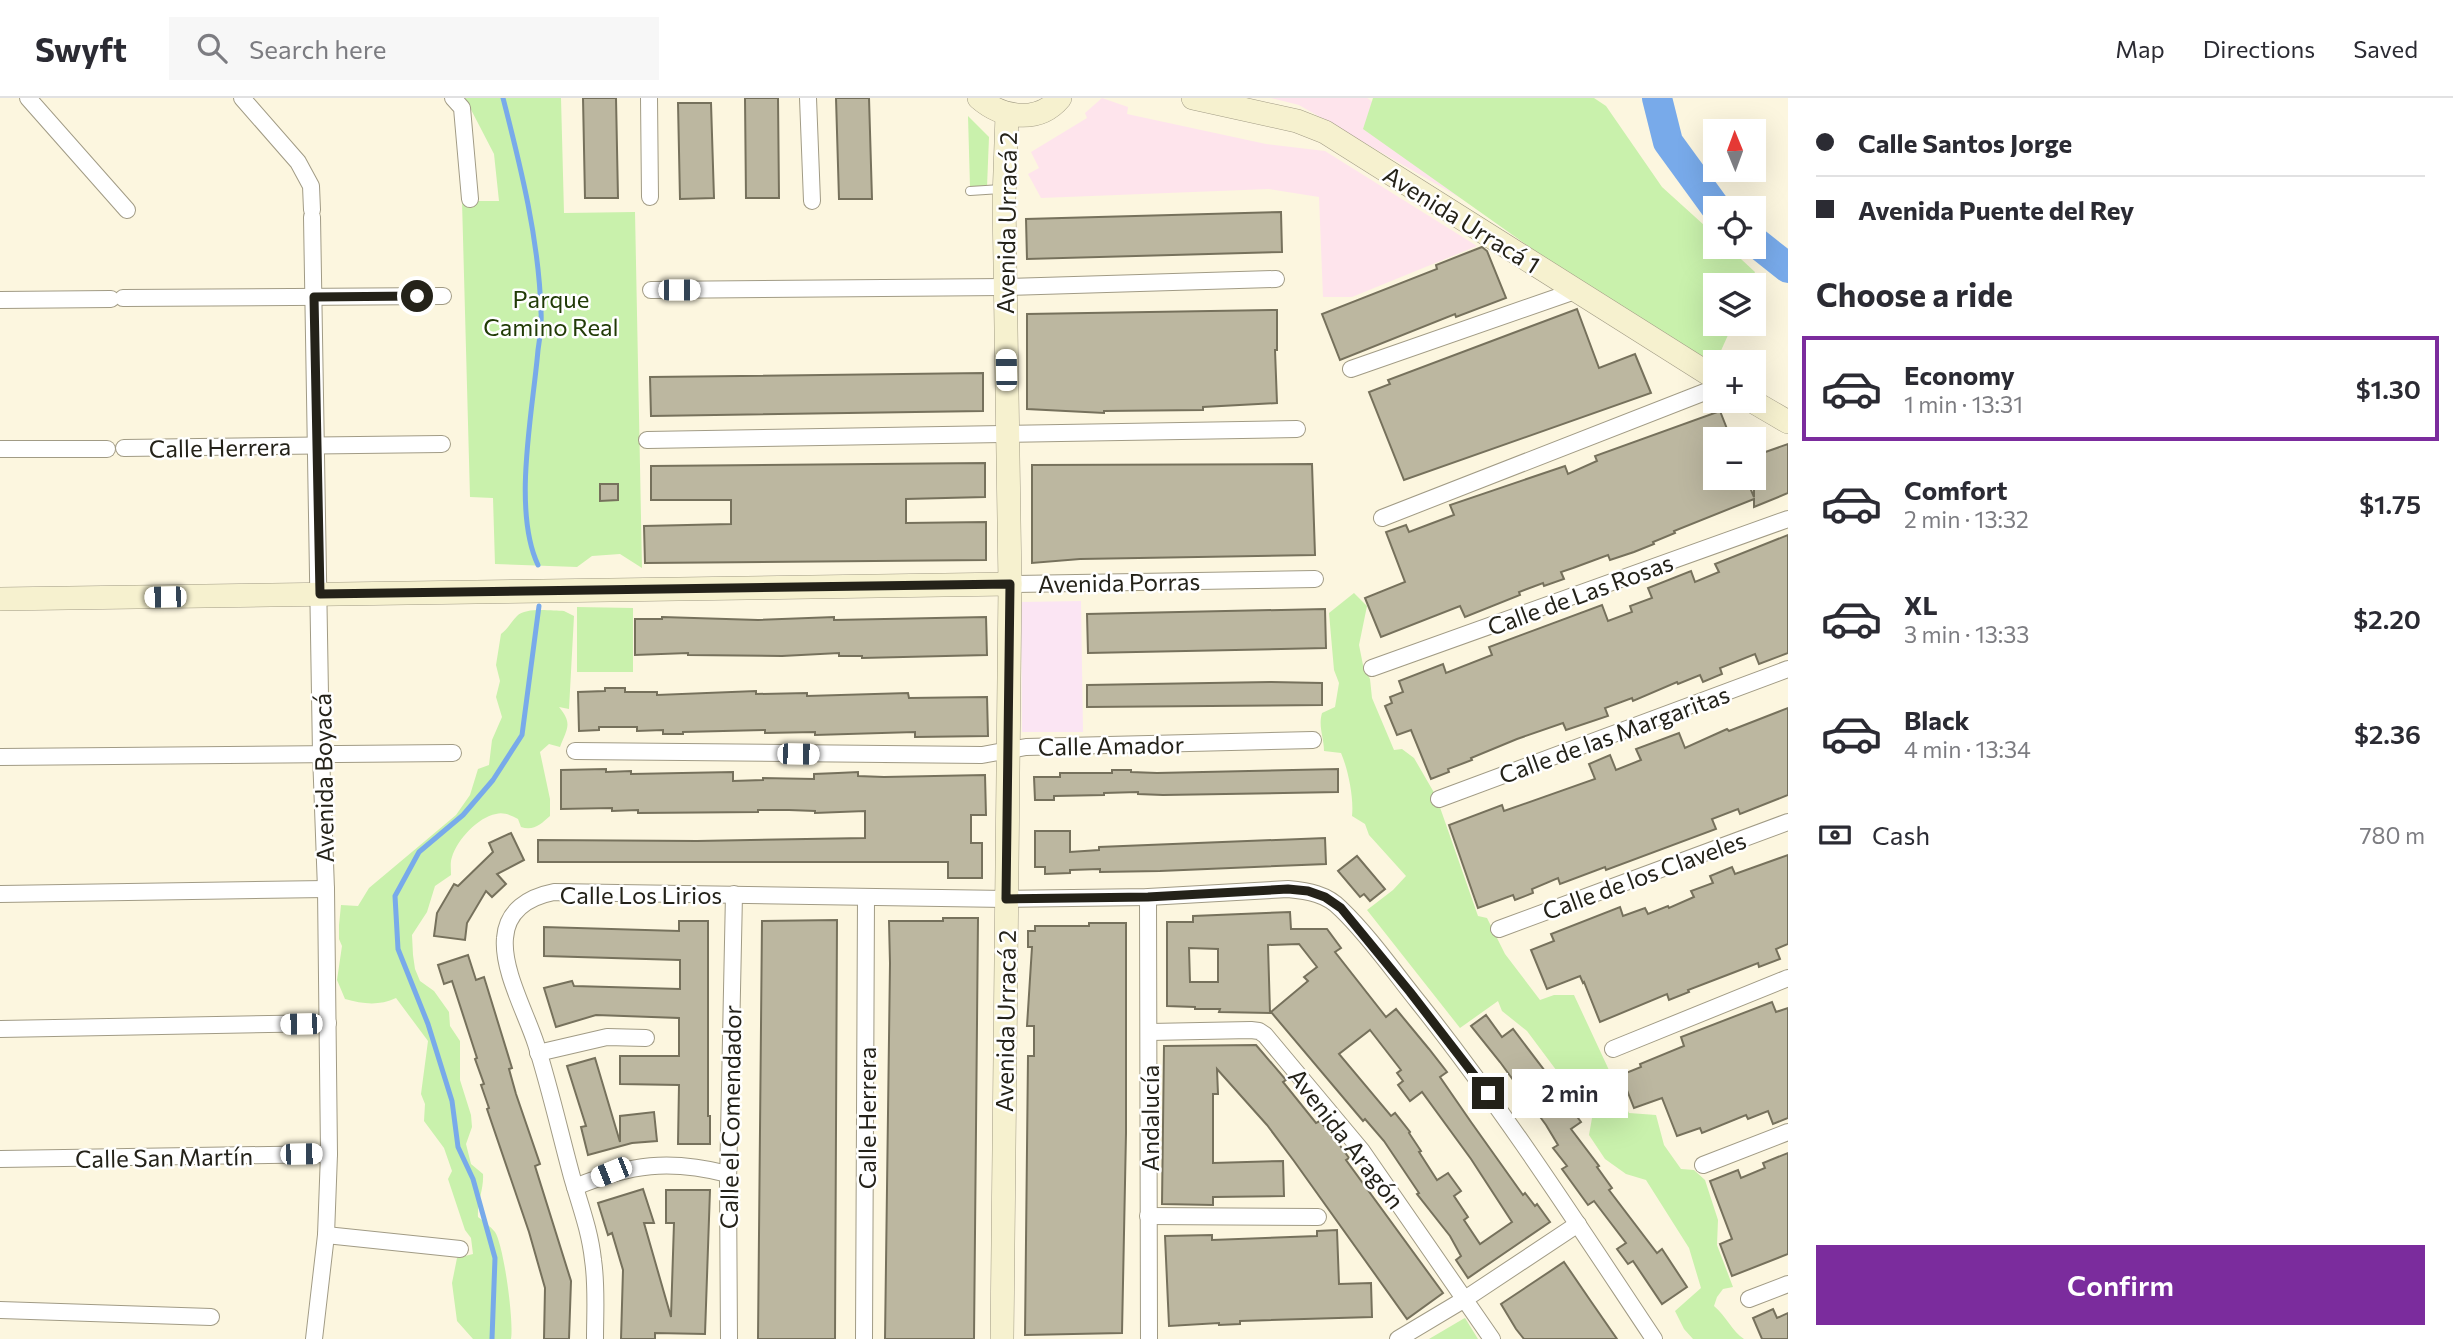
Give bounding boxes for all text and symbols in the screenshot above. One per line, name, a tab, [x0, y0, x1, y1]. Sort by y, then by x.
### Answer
search box	[169, 17, 659, 80]
text: Swyft	[35, 28, 127, 69]
icon: search	[193, 29, 231, 67]
text: Search here	[249, 33, 386, 64]
text: Map	[2115, 34, 2165, 63]
text: Directions	[2203, 34, 2315, 63]
text: Saved	[2353, 34, 2418, 63]
north arrow	[1703, 119, 1766, 182]
map controls	[1703, 119, 1766, 490]
text: Calle Santos Jorge	[1858, 127, 2072, 158]
street label: Avenida Urracá 2	[990, 132, 1022, 314]
street label: Avenida Urracá 1	[1378, 159, 1546, 279]
text: Avenida Puente del Rey	[1858, 194, 2134, 225]
button: locate	[1703, 196, 1766, 259]
button: layers	[1703, 273, 1766, 336]
text: Choose a ride	[1816, 274, 2013, 314]
route start	[401, 280, 433, 312]
car	[659, 280, 701, 301]
park label: Parque Camino Real	[483, 284, 619, 341]
car	[996, 349, 1017, 391]
button: +	[1703, 350, 1766, 413]
icon: car	[1820, 357, 1883, 420]
text: Economy	[1904, 359, 2015, 390]
text: $1.30	[2356, 373, 2421, 404]
text: 1 min · 13:31	[1904, 390, 2023, 418]
button: −	[1703, 427, 1766, 490]
street label: Calle Herrera	[149, 431, 291, 463]
icon: car	[1820, 472, 1883, 535]
text: Comfort	[1904, 474, 2007, 505]
text: $1.75	[2359, 488, 2421, 519]
text: 2 min · 13:32	[1904, 505, 2029, 533]
street label: Calle de Las Rosas	[1483, 547, 1677, 641]
street label: Avenida Porras	[1038, 566, 1200, 598]
car	[144, 586, 187, 608]
icon: car	[1820, 587, 1883, 650]
text: XL	[1904, 589, 1938, 620]
text: $2.20	[2353, 603, 2421, 634]
text: 3 min · 13:33	[1904, 620, 2029, 648]
street label: Calle de las Margaritas	[1495, 679, 1733, 789]
street label: Avenida Boyacá	[307, 693, 339, 863]
icon: car	[1820, 702, 1883, 765]
text: Black	[1904, 704, 1970, 735]
text: $2.36	[2354, 718, 2421, 749]
street label: Calle Amador	[1038, 729, 1185, 761]
text: 4 min · 13:34	[1904, 735, 2031, 763]
car	[777, 743, 820, 765]
icon: cash	[1816, 816, 1854, 854]
text: Cash	[1872, 819, 1930, 850]
text: 780 m	[2359, 821, 2425, 849]
street label: Calle de los Claveles	[1538, 825, 1750, 925]
street label: Calle Los Lirios	[560, 880, 722, 909]
street label: Avenida Urracá 2	[989, 930, 1021, 1112]
street label: Calle el Comendador	[714, 1004, 746, 1229]
car	[280, 1013, 323, 1035]
street label: Calle Herrera	[852, 1047, 881, 1189]
street label: Avenida Aragón	[1283, 1062, 1411, 1214]
street label: Andalucía	[1135, 1065, 1164, 1171]
callout: 2 min	[1512, 1068, 1628, 1118]
route end	[1472, 1077, 1504, 1109]
text: 2 min	[1542, 1079, 1598, 1107]
street label: Calle San Martín	[75, 1141, 253, 1173]
car	[280, 1143, 323, 1165]
car	[588, 1154, 635, 1190]
button: Confirm	[1816, 1245, 2425, 1325]

